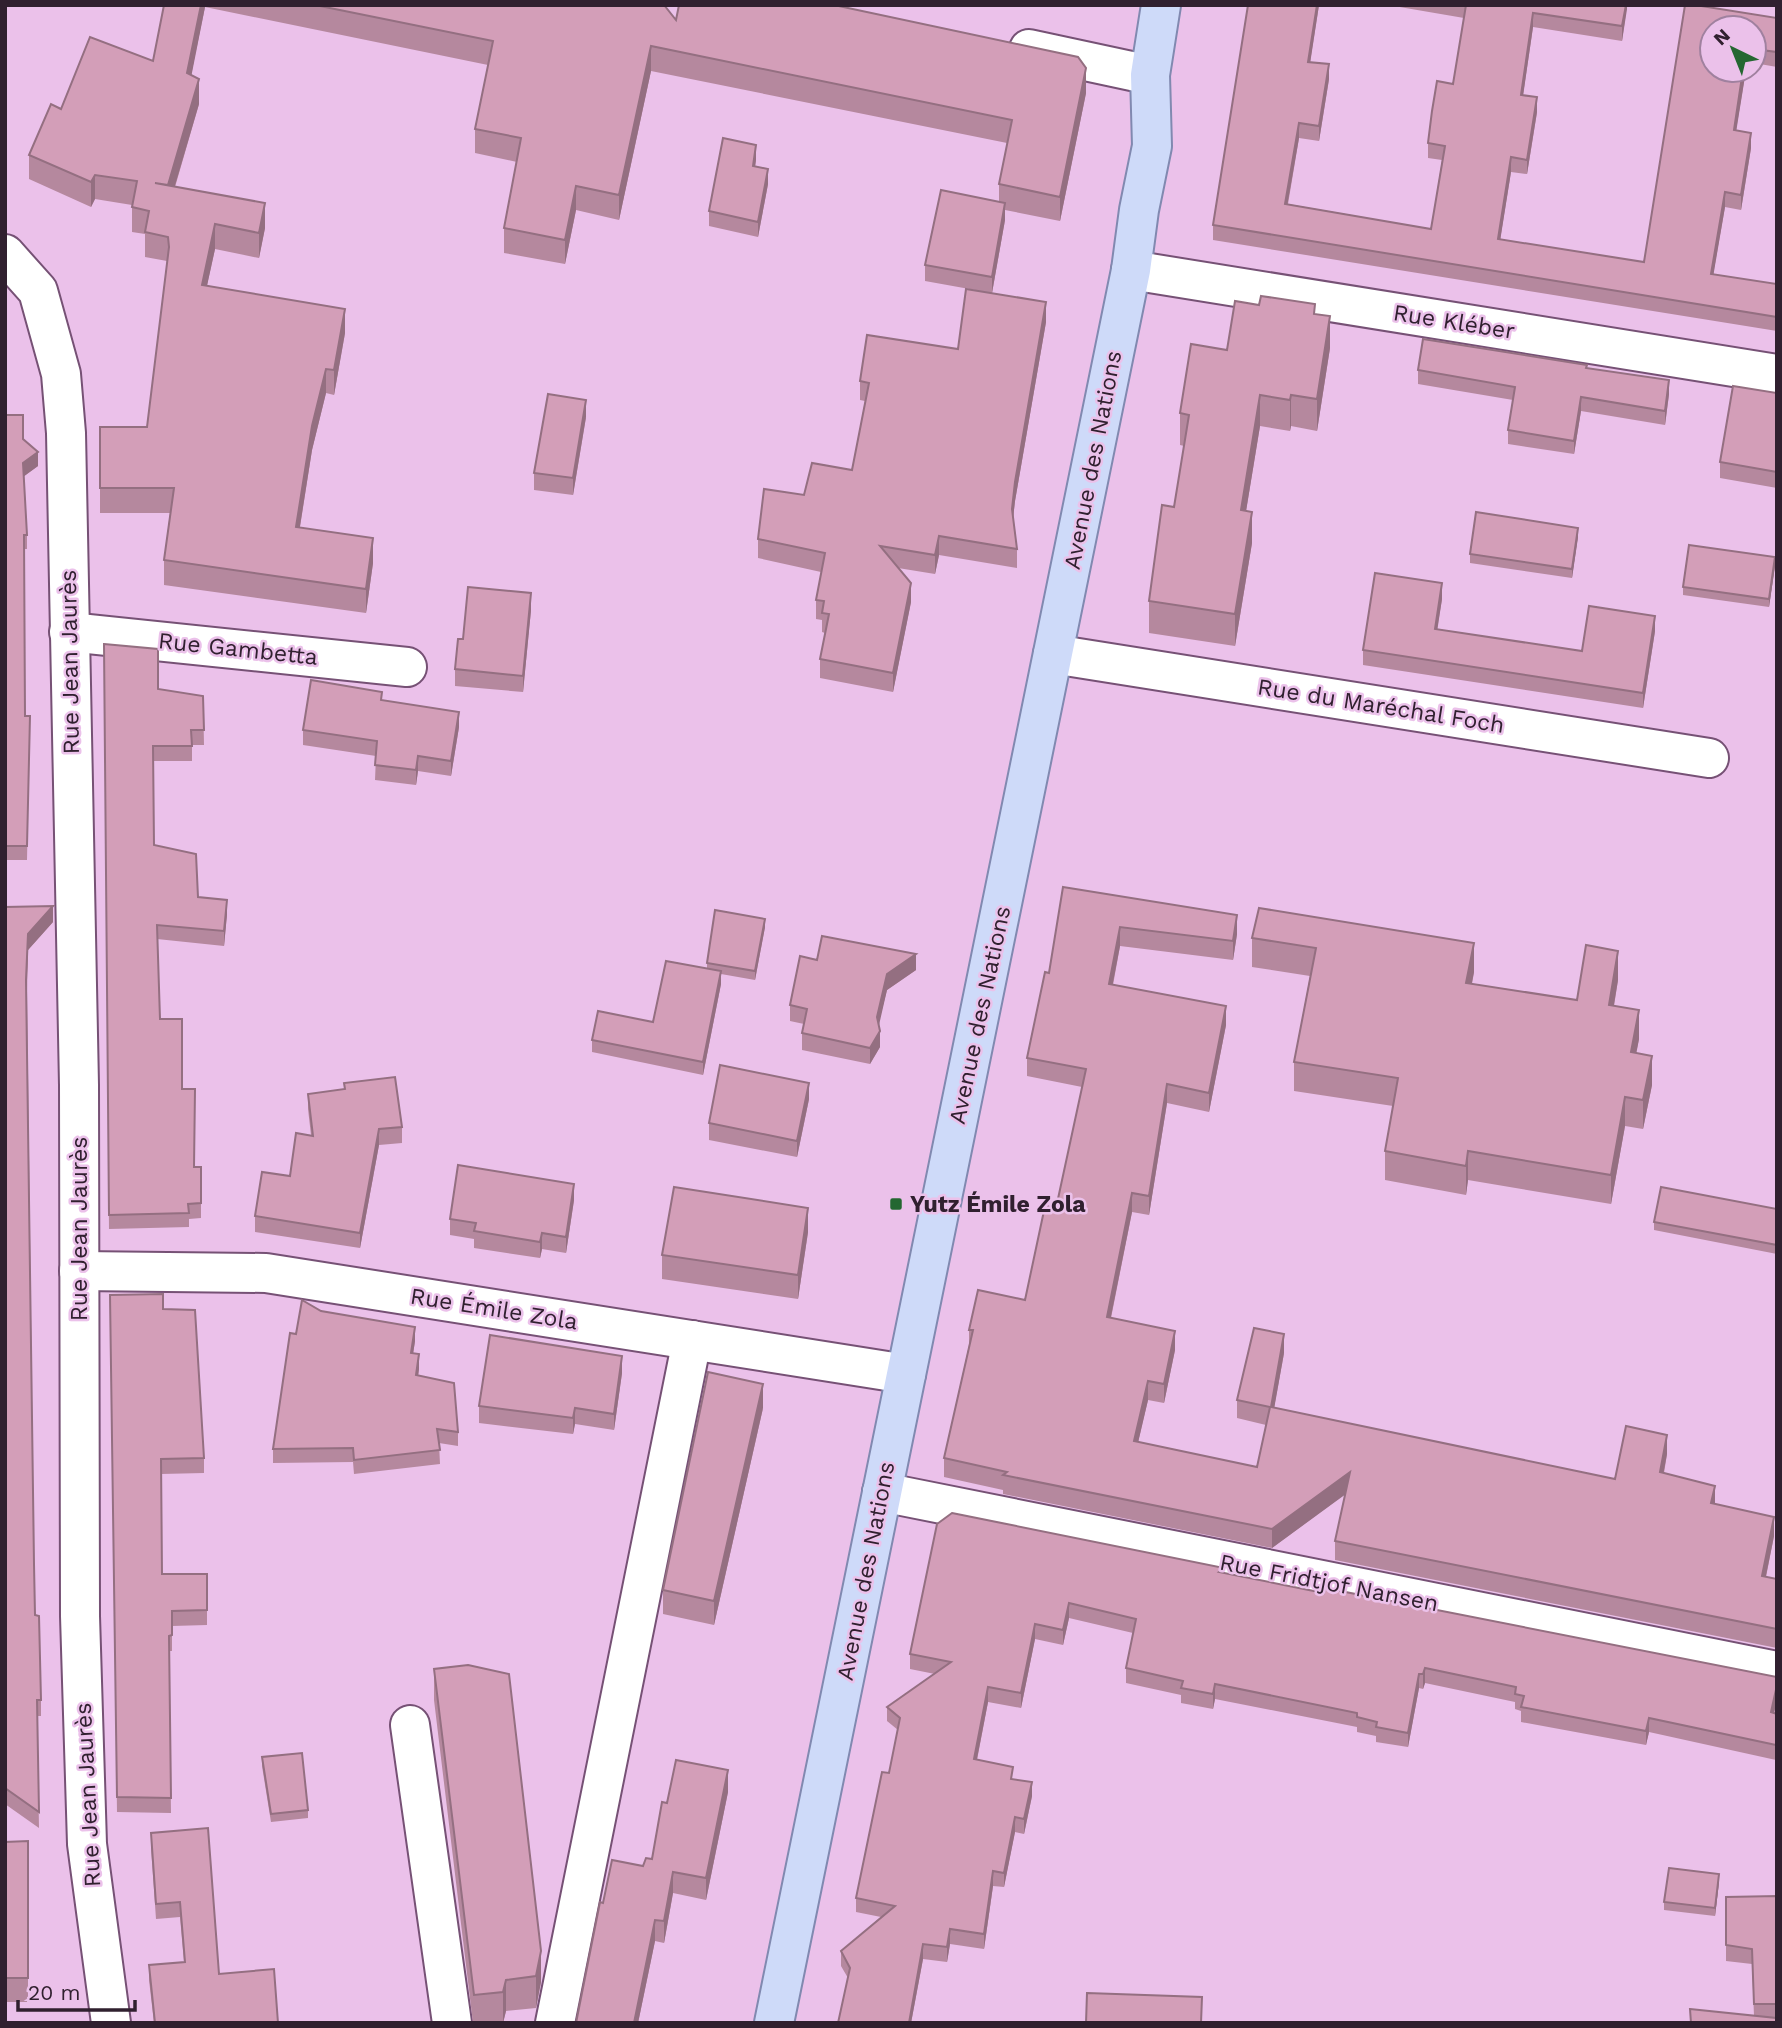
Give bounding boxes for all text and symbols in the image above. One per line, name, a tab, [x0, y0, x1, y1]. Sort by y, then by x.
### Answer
north arrow	[1698, 14, 1768, 84]
text: N	[1709, 24, 1735, 50]
street label: Rue Kléber	[1391, 299, 1517, 345]
street label: Avenue des Nations	[1059, 348, 1127, 572]
street label: Rue Jean Jaurès	[55, 569, 85, 755]
street label: Rue Gambetta	[157, 627, 319, 671]
street label: Rue du Maréchal Foch	[1256, 673, 1506, 739]
street label: Avenue des Nations	[944, 904, 1016, 1126]
street label: Rue Jean Jaurès	[66, 1137, 93, 1321]
place label: Yutz Émile Zola	[910, 1191, 1086, 1218]
marker: Yutz Émile Zola	[888, 1196, 904, 1212]
street label: Rue Émile Zola	[408, 1282, 580, 1336]
street label: Avenue des Nations	[832, 1459, 900, 1683]
street label: Rue Fridtjof Nansen	[1217, 1549, 1441, 1617]
street label: Rue Jean Jaurès	[70, 1702, 106, 1888]
scale bar	[18, 1968, 135, 2012]
text: 20 m	[28, 1980, 80, 2005]

